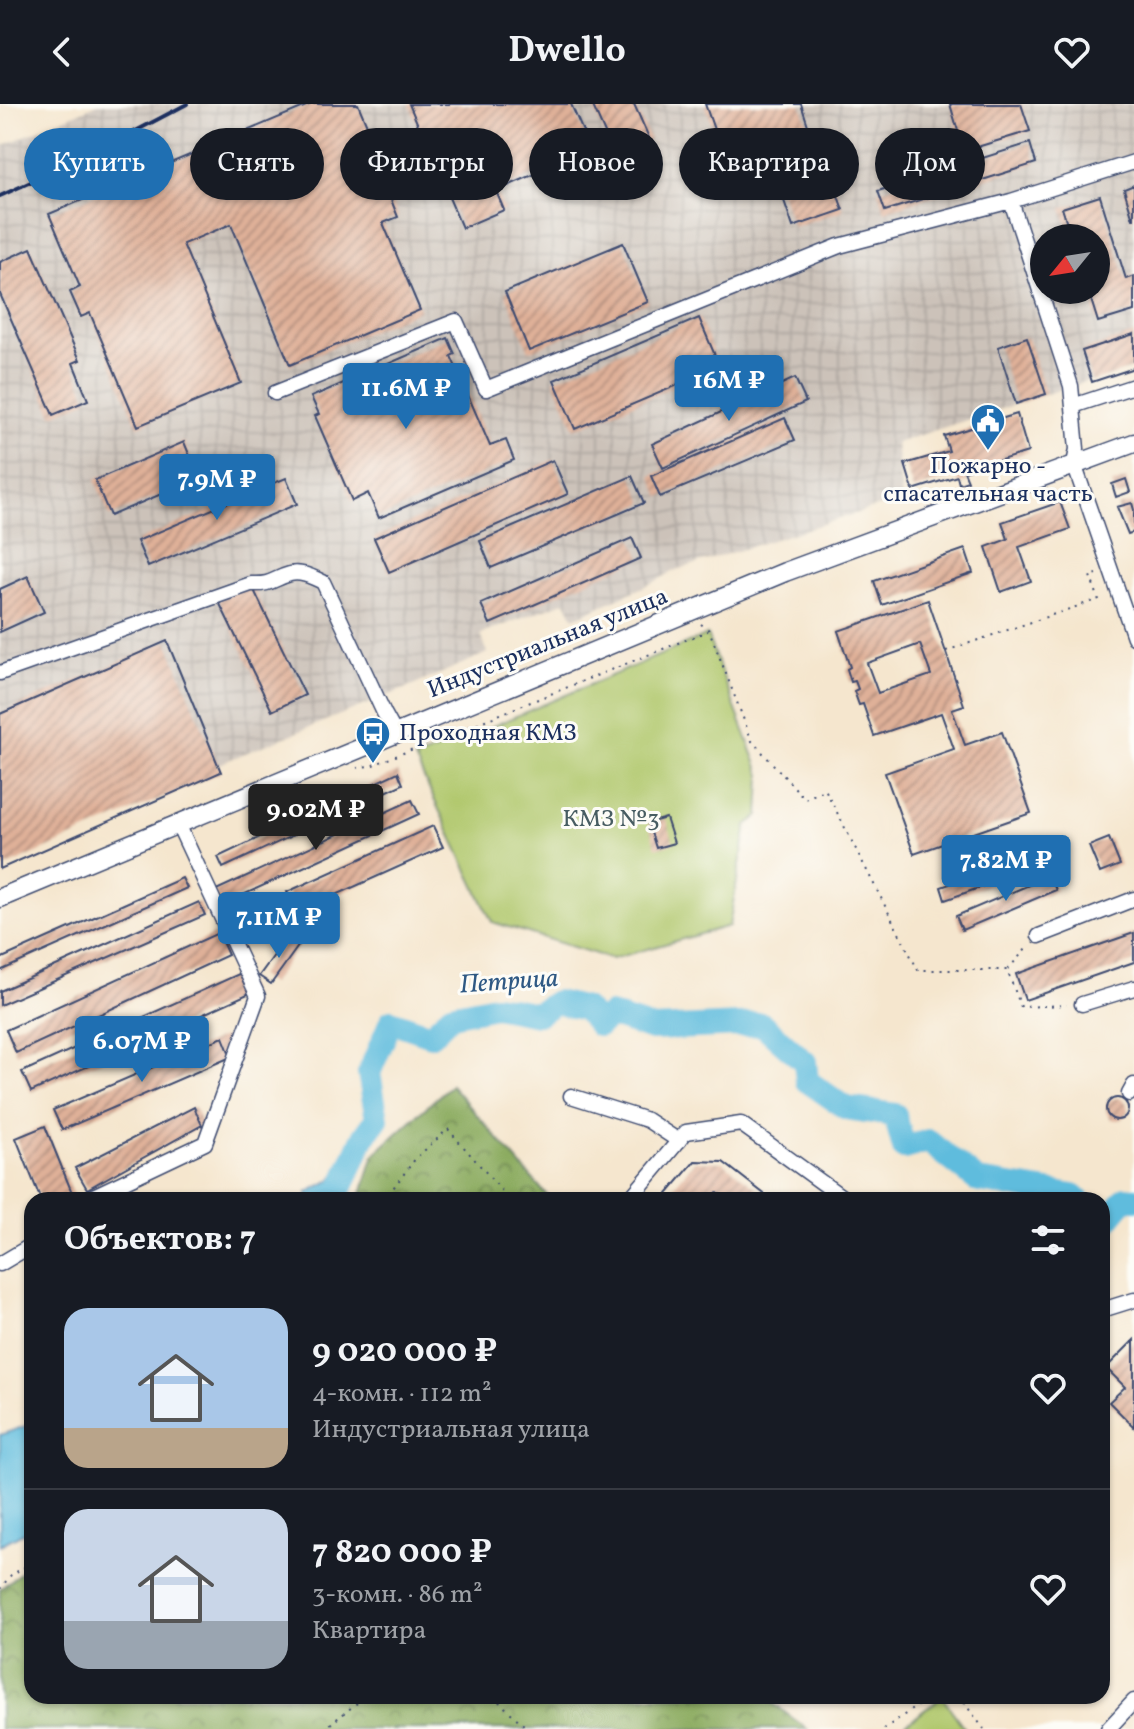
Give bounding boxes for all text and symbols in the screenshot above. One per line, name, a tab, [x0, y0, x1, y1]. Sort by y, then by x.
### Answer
text: Dwello	[508, 27, 626, 77]
icon: back	[40, 30, 84, 74]
icon: heart	[1050, 30, 1094, 74]
chip: Купить	[24, 128, 174, 200]
chip: Снять	[190, 128, 324, 200]
chip: Фильтры	[340, 128, 513, 200]
chip: Новое	[529, 128, 663, 200]
chip: Квартира	[679, 128, 859, 200]
chip: Дом	[875, 128, 985, 200]
north arrow	[1030, 224, 1110, 304]
map controls	[1030, 224, 1110, 304]
pin: 16M ₽	[673, 355, 785, 423]
pin: 11.6M ₽	[332, 363, 480, 431]
text: 16M ₽	[693, 363, 765, 399]
text: 11.6M ₽	[361, 371, 451, 407]
public building icon: Пожарно - спасательная часть	[969, 402, 1007, 452]
place label: Пожарно - спасательная часть	[883, 450, 1093, 512]
pin: 7.9M ₽	[152, 454, 282, 522]
text: 7.9M ₽	[177, 462, 257, 498]
street label: Индустриальная улица	[423, 580, 673, 708]
bus stop icon: Проходная КМЗ	[354, 715, 392, 765]
place label: Проходная КМЗ	[399, 717, 577, 751]
pin: 9.02M ₽	[242, 784, 390, 852]
text: 9.02M ₽	[266, 792, 366, 828]
park label: КМЗ №3	[563, 803, 659, 837]
pin: 7.82M ₽	[932, 835, 1080, 903]
text: 7.82M ₽	[960, 843, 1052, 879]
pin: 7.11M ₽	[205, 892, 353, 960]
text: 7.11M ₽	[236, 900, 322, 936]
water label: Петрица	[459, 961, 559, 1003]
pin: 6.07M ₽	[68, 1016, 216, 1084]
text: 6.07M ₽	[93, 1024, 191, 1060]
text: Объектов: 7	[64, 1217, 256, 1264]
icon: filters	[1026, 1218, 1070, 1262]
text: 9 020 000 ₽	[312, 1329, 497, 1376]
icon: home	[128, 1340, 224, 1436]
icon: heart	[1026, 1366, 1070, 1410]
text: 4-комн. · 112 m²	[312, 1376, 492, 1412]
text: Индустриальная улица	[312, 1412, 590, 1448]
text: 7 820 000 ₽	[312, 1530, 492, 1577]
icon: home	[128, 1541, 224, 1637]
icon: heart	[1026, 1567, 1070, 1611]
text: 3-комн. · 86 m²	[312, 1577, 483, 1613]
text: Квартира	[312, 1613, 426, 1649]

